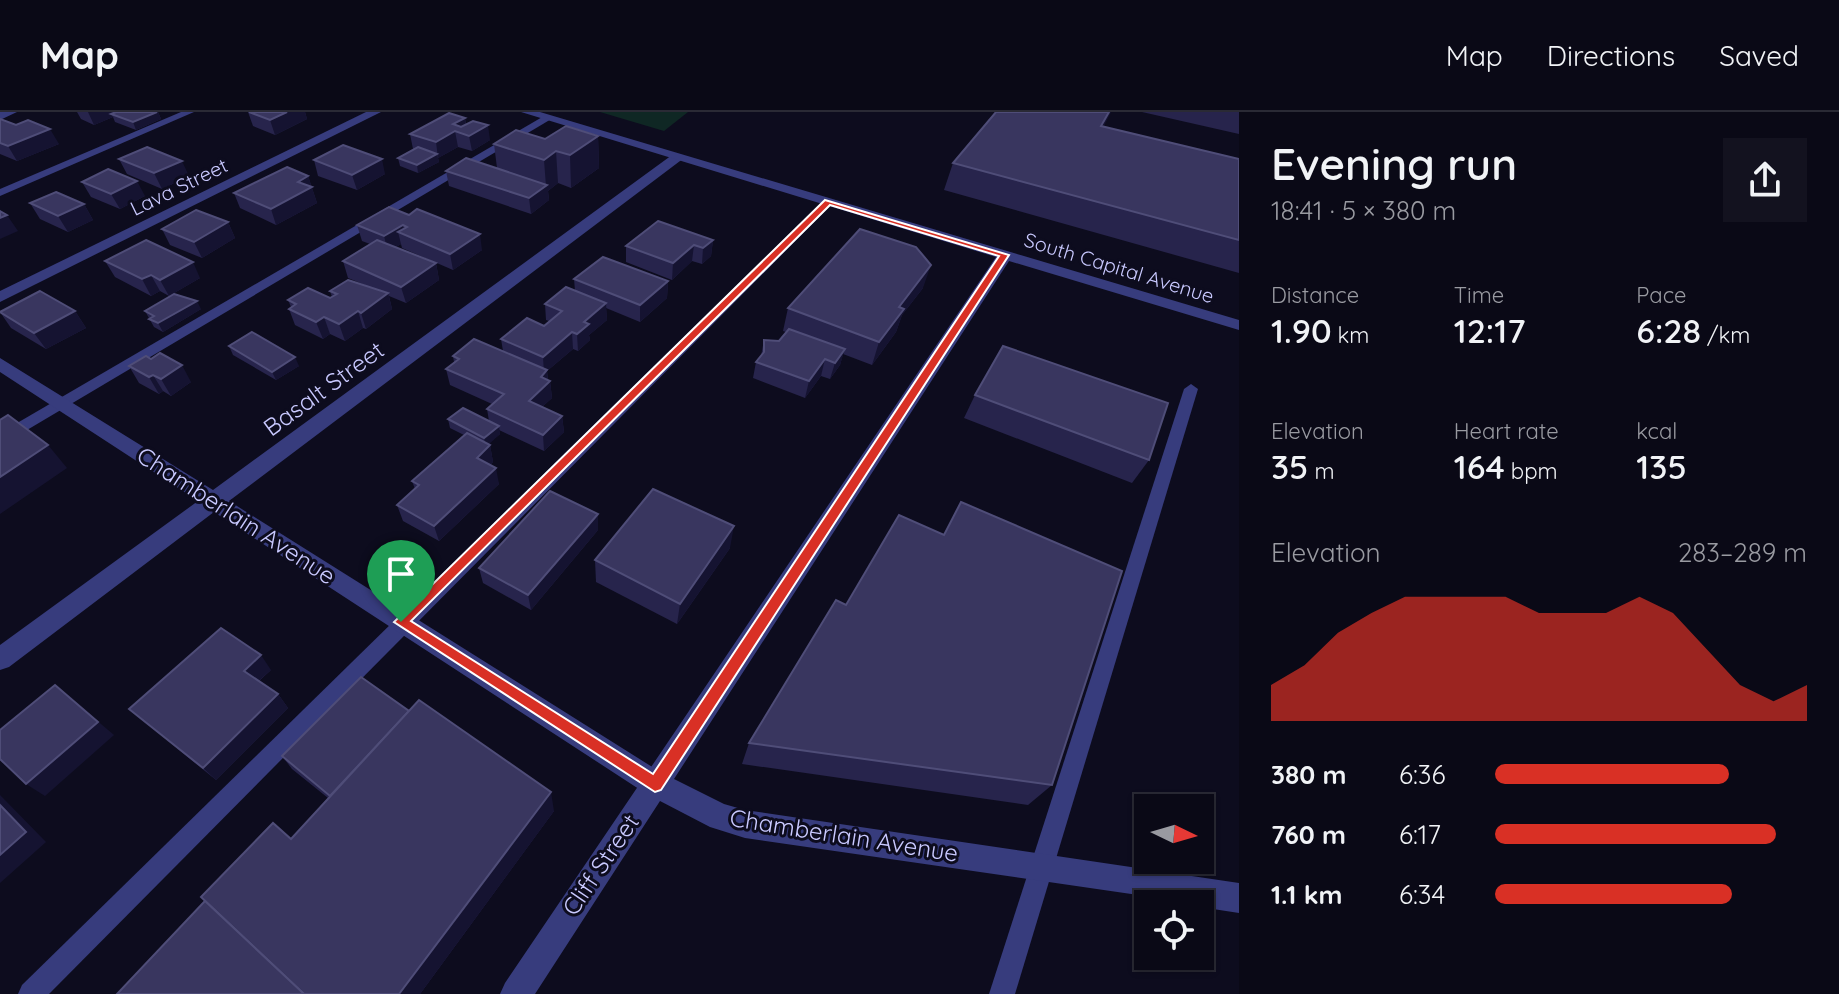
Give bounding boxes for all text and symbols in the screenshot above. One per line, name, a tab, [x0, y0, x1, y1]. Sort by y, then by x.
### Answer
text: Map	[40, 31, 119, 79]
text: Map	[1446, 38, 1503, 73]
text: Directions	[1547, 38, 1675, 73]
text: Saved	[1719, 38, 1799, 73]
text: Evening run	[1271, 136, 1517, 191]
button: share	[1723, 138, 1807, 222]
street label: Lava Street	[126, 152, 232, 221]
text: 18:41 · 5 × 380 m	[1271, 194, 1456, 227]
street label: South Capital Avenue	[1021, 227, 1217, 308]
text: Distance	[1271, 281, 1359, 309]
text: Time	[1454, 281, 1504, 309]
text: Pace	[1636, 281, 1687, 309]
text: 1.90	[1271, 309, 1332, 352]
text: 12:17	[1454, 309, 1525, 352]
text: 6:28	[1636, 309, 1701, 352]
text: km	[1332, 321, 1369, 349]
text: /km	[1701, 321, 1750, 349]
street label: Basalt Street	[257, 334, 390, 442]
text: Elevation	[1271, 417, 1364, 445]
text: Heart rate	[1454, 417, 1559, 445]
text: kcal	[1636, 417, 1677, 445]
street label: Chamberlain Avenue	[132, 440, 341, 591]
text: 35	[1271, 445, 1308, 488]
text: 164	[1454, 445, 1505, 488]
text: 135	[1636, 445, 1687, 488]
text: m	[1308, 457, 1334, 485]
text: bpm	[1505, 457, 1558, 485]
text: Elevation	[1271, 536, 1381, 569]
text: 283–289 m	[1678, 536, 1807, 569]
pin	[367, 540, 435, 622]
icon: arrive	[379, 552, 423, 596]
text: 380 m	[1271, 758, 1346, 791]
text: 6:36	[1399, 758, 1445, 791]
north arrow	[1134, 794, 1214, 874]
map controls	[1134, 794, 1214, 970]
street label: Chamberlain Avenue	[728, 802, 960, 868]
street label: Cliff Street	[555, 808, 645, 921]
text: 760 m	[1271, 818, 1346, 851]
text: 6:17	[1399, 818, 1441, 851]
text: 1.1 km	[1271, 878, 1342, 911]
text: 6:34	[1399, 878, 1445, 911]
button: locate	[1134, 890, 1214, 970]

